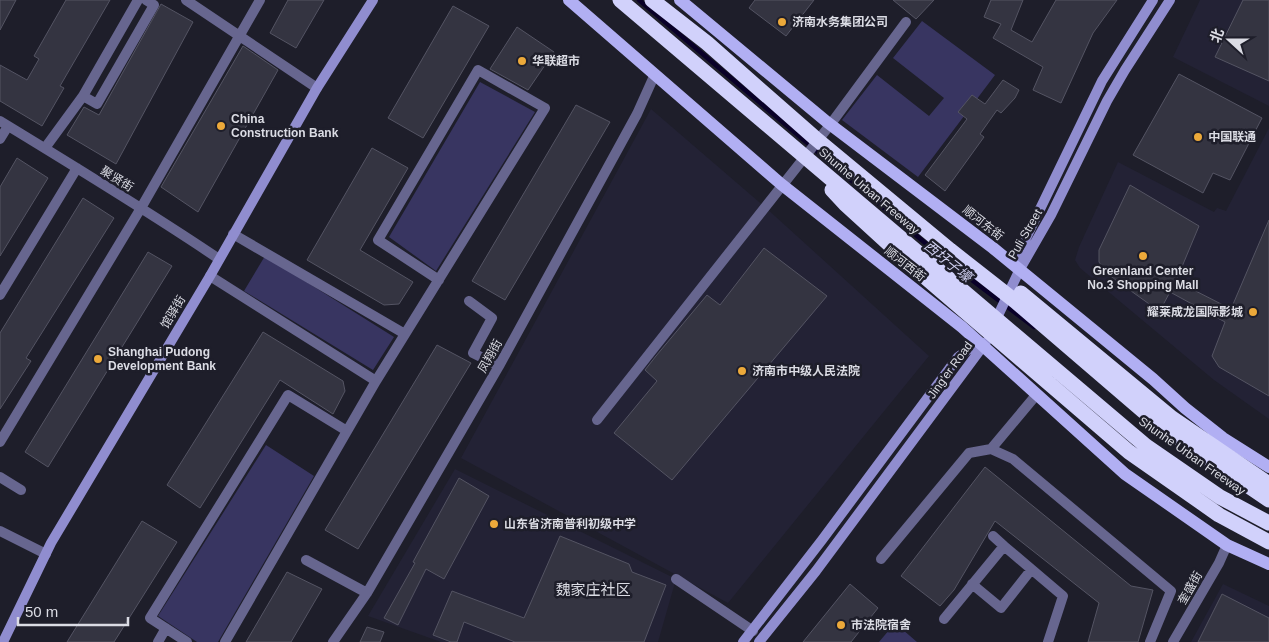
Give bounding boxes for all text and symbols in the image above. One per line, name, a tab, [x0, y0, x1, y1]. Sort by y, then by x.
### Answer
place label: 济南水务集团公司	[792, 15, 888, 29]
north arrow	[1204, 15, 1254, 65]
marker: 济南水务集团公司	[776, 16, 788, 28]
text: 北	[1207, 26, 1227, 45]
place label: 华联超市	[532, 54, 580, 68]
marker: 华联超市	[516, 55, 528, 67]
place label: China Construction Bank	[231, 112, 339, 140]
marker: China Construction Bank	[215, 120, 227, 132]
place label: 中国联通	[1208, 130, 1256, 144]
marker: 中国联通	[1192, 131, 1204, 143]
street label: Shunhe Urban Freeway	[816, 145, 922, 237]
street label: 聚贤街	[98, 164, 136, 194]
street label: 顺河东街	[960, 203, 1006, 243]
street label: Puli Street	[1005, 206, 1045, 261]
water label: 西圩子壕	[921, 237, 977, 287]
street label: 顺河西街	[882, 244, 928, 284]
marker: Greenland Center No.3 Shopping Mall	[1137, 250, 1149, 262]
place label: Greenland Center No.3 Shopping Mall	[1087, 264, 1199, 292]
street label: 馆驿街	[158, 293, 188, 331]
place label: 耀莱成龙国际影城	[1147, 305, 1243, 319]
marker: 耀莱成龙国际影城	[1247, 306, 1259, 318]
street label: 凤翔街	[475, 337, 505, 375]
street label: Jing'er Road	[925, 339, 975, 401]
place label: Shanghai Pudong Development Bank	[108, 345, 216, 373]
marker: Shanghai Pudong Development Bank	[92, 353, 104, 365]
place label: 济南市中级人民法院	[752, 364, 860, 378]
marker: 济南市中级人民法院	[736, 365, 748, 377]
street label: Shunhe Urban Freeway	[1136, 414, 1248, 498]
place label: 山东省济南普利初级中学	[504, 517, 636, 531]
marker: 山东省济南普利初级中学	[488, 518, 500, 530]
street label: 奎盛街	[1175, 569, 1205, 607]
district label: 魏家庄社区	[555, 581, 631, 598]
scale bar	[18, 594, 128, 626]
text: 50 m	[25, 603, 58, 620]
place label: 市法院宿舍	[851, 618, 911, 632]
marker: 市法院宿舍	[835, 619, 847, 631]

